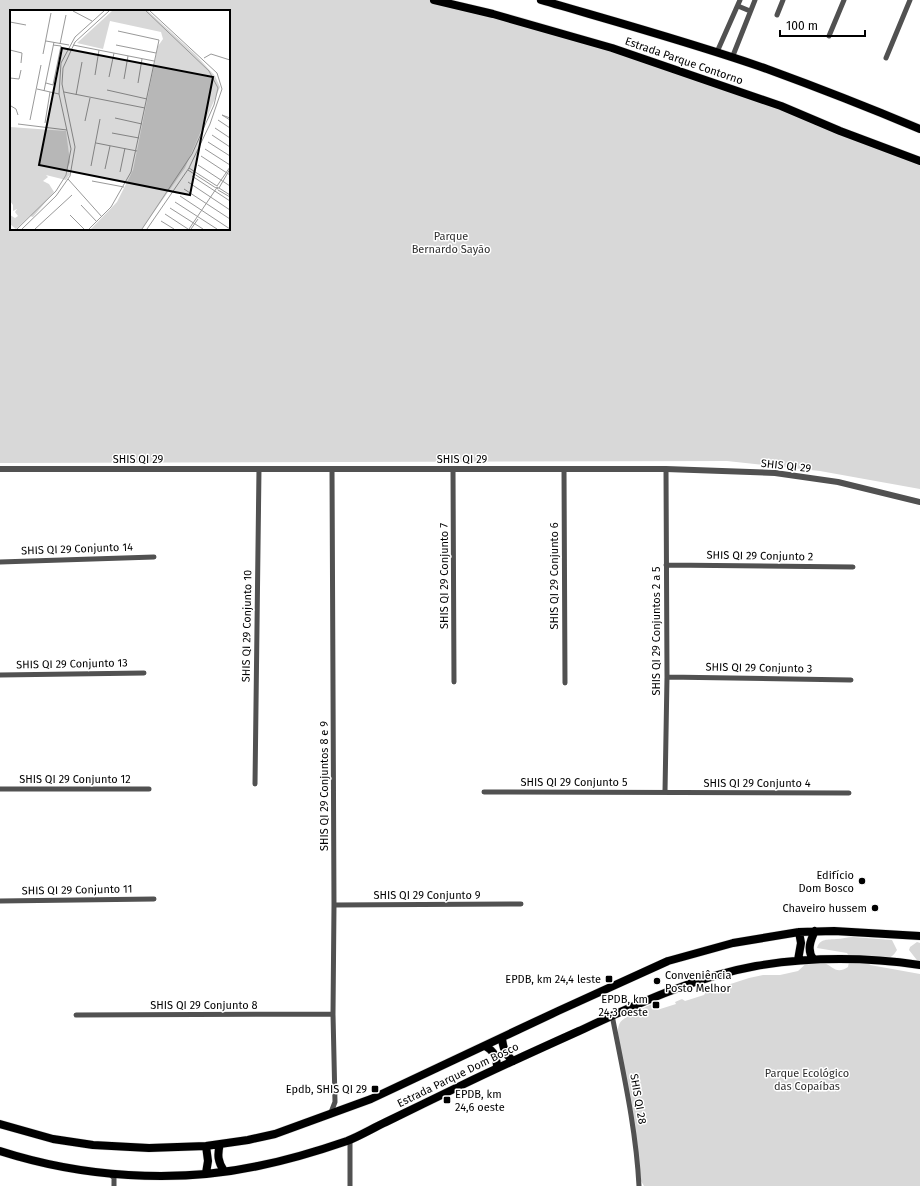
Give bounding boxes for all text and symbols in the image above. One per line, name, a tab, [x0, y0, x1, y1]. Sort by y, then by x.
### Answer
inset map	[10, 10, 230, 230]
scale bar	[780, 12, 865, 38]
text: 100 m	[786, 19, 818, 33]
street label: Estrada Parque Contorno	[623, 35, 745, 87]
park label: Parque Bernardo Sayão	[412, 230, 490, 256]
street label: SHIS QI 29	[113, 453, 163, 466]
street label: SHIS QI 29	[437, 453, 487, 466]
street label: SHIS QI 29	[760, 457, 812, 475]
street label: SHIS QI 29 Conjunto 6	[548, 522, 561, 630]
street label: SHIS QI 29 Conjunto 7	[438, 523, 451, 629]
street label: SHIS QI 29 Conjunto 14	[21, 541, 133, 557]
street label: SHIS QI 29 Conjunto 2	[707, 549, 813, 563]
street label: SHIS QI 29 Conjuntos 2 a 5	[650, 566, 663, 696]
street label: SHIS QI 29 Conjunto 10	[240, 570, 254, 682]
street label: SHIS QI 29 Conjunto 13	[16, 657, 128, 671]
street label: SHIS QI 29 Conjunto 3	[705, 661, 813, 675]
street label: SHIS QI 29 Conjuntos 8 e 9	[318, 721, 331, 851]
street label: SHIS QI 29 Conjunto 12	[19, 773, 131, 786]
street label: SHIS QI 29 Conjunto 5	[521, 776, 628, 789]
street label: SHIS QI 29 Conjunto 4	[703, 777, 811, 790]
place label: Edifício Dom Bosco	[798, 869, 854, 895]
marker: Edifício Dom Bosco	[857, 876, 867, 886]
street label: SHIS QI 29 Conjunto 11	[22, 883, 132, 897]
street label: SHIS QI 29 Conjunto 9	[373, 889, 481, 902]
place label: Chaveiro hussem	[783, 902, 867, 915]
marker: Chaveiro hussem	[870, 903, 880, 913]
place label: Conveniência Posto Melhor	[665, 969, 731, 995]
place label: EPDB, km 24,4 leste	[505, 973, 601, 986]
marker: EPDB, km 24,4 leste	[604, 974, 614, 984]
marker: Conveniência Posto Melhor	[652, 976, 662, 986]
place label: EPDB, km 24,3 oeste	[599, 993, 648, 1019]
street label: SHIS QI 29 Conjunto 8	[150, 999, 258, 1012]
marker: EPDB, km 24,3 oeste	[651, 1000, 661, 1010]
street label: Estrada Parque Dom Bosco	[395, 1040, 521, 1110]
park label: Parque Ecológico das Copaíbas	[765, 1067, 849, 1093]
street label: SHIS QI 28	[627, 1073, 649, 1125]
place label: Epdb, SHIS QI 29	[286, 1083, 367, 1096]
marker: Epdb, SHIS QI 29	[370, 1084, 380, 1094]
place label: EPDB, km 24,6 oeste	[455, 1088, 505, 1114]
marker: EPDB, km 24,6 oeste	[442, 1095, 452, 1105]

